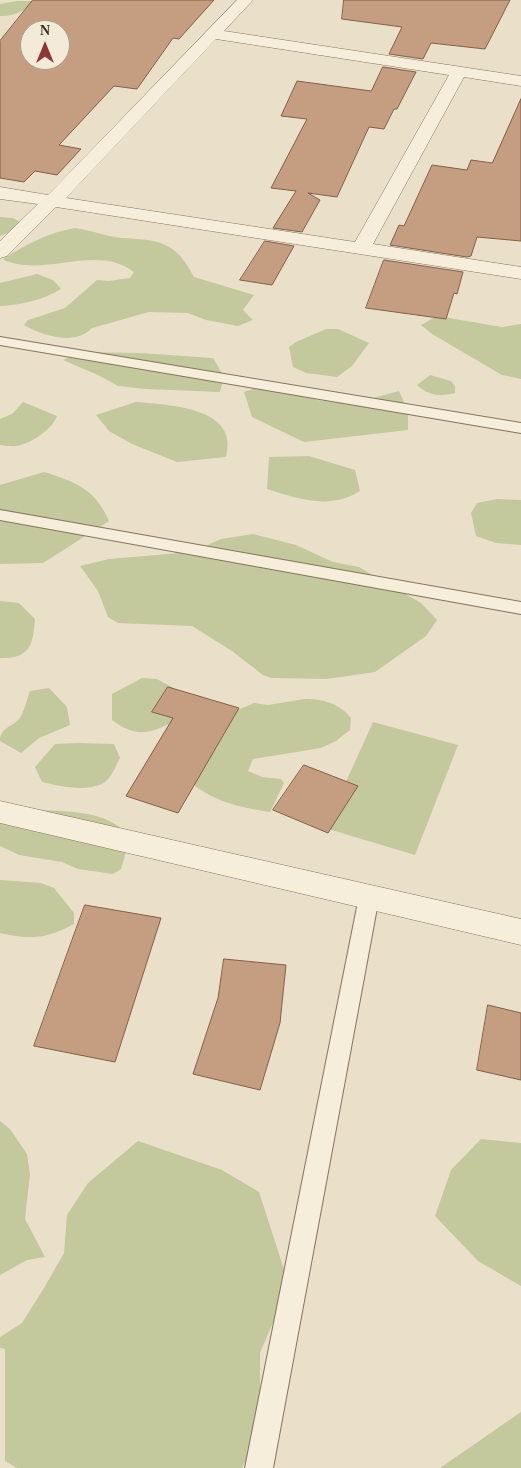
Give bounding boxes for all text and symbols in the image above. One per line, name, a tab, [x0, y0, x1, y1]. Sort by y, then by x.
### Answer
north arrow	[20, 20, 70, 70]
text: N	[40, 23, 50, 38]

